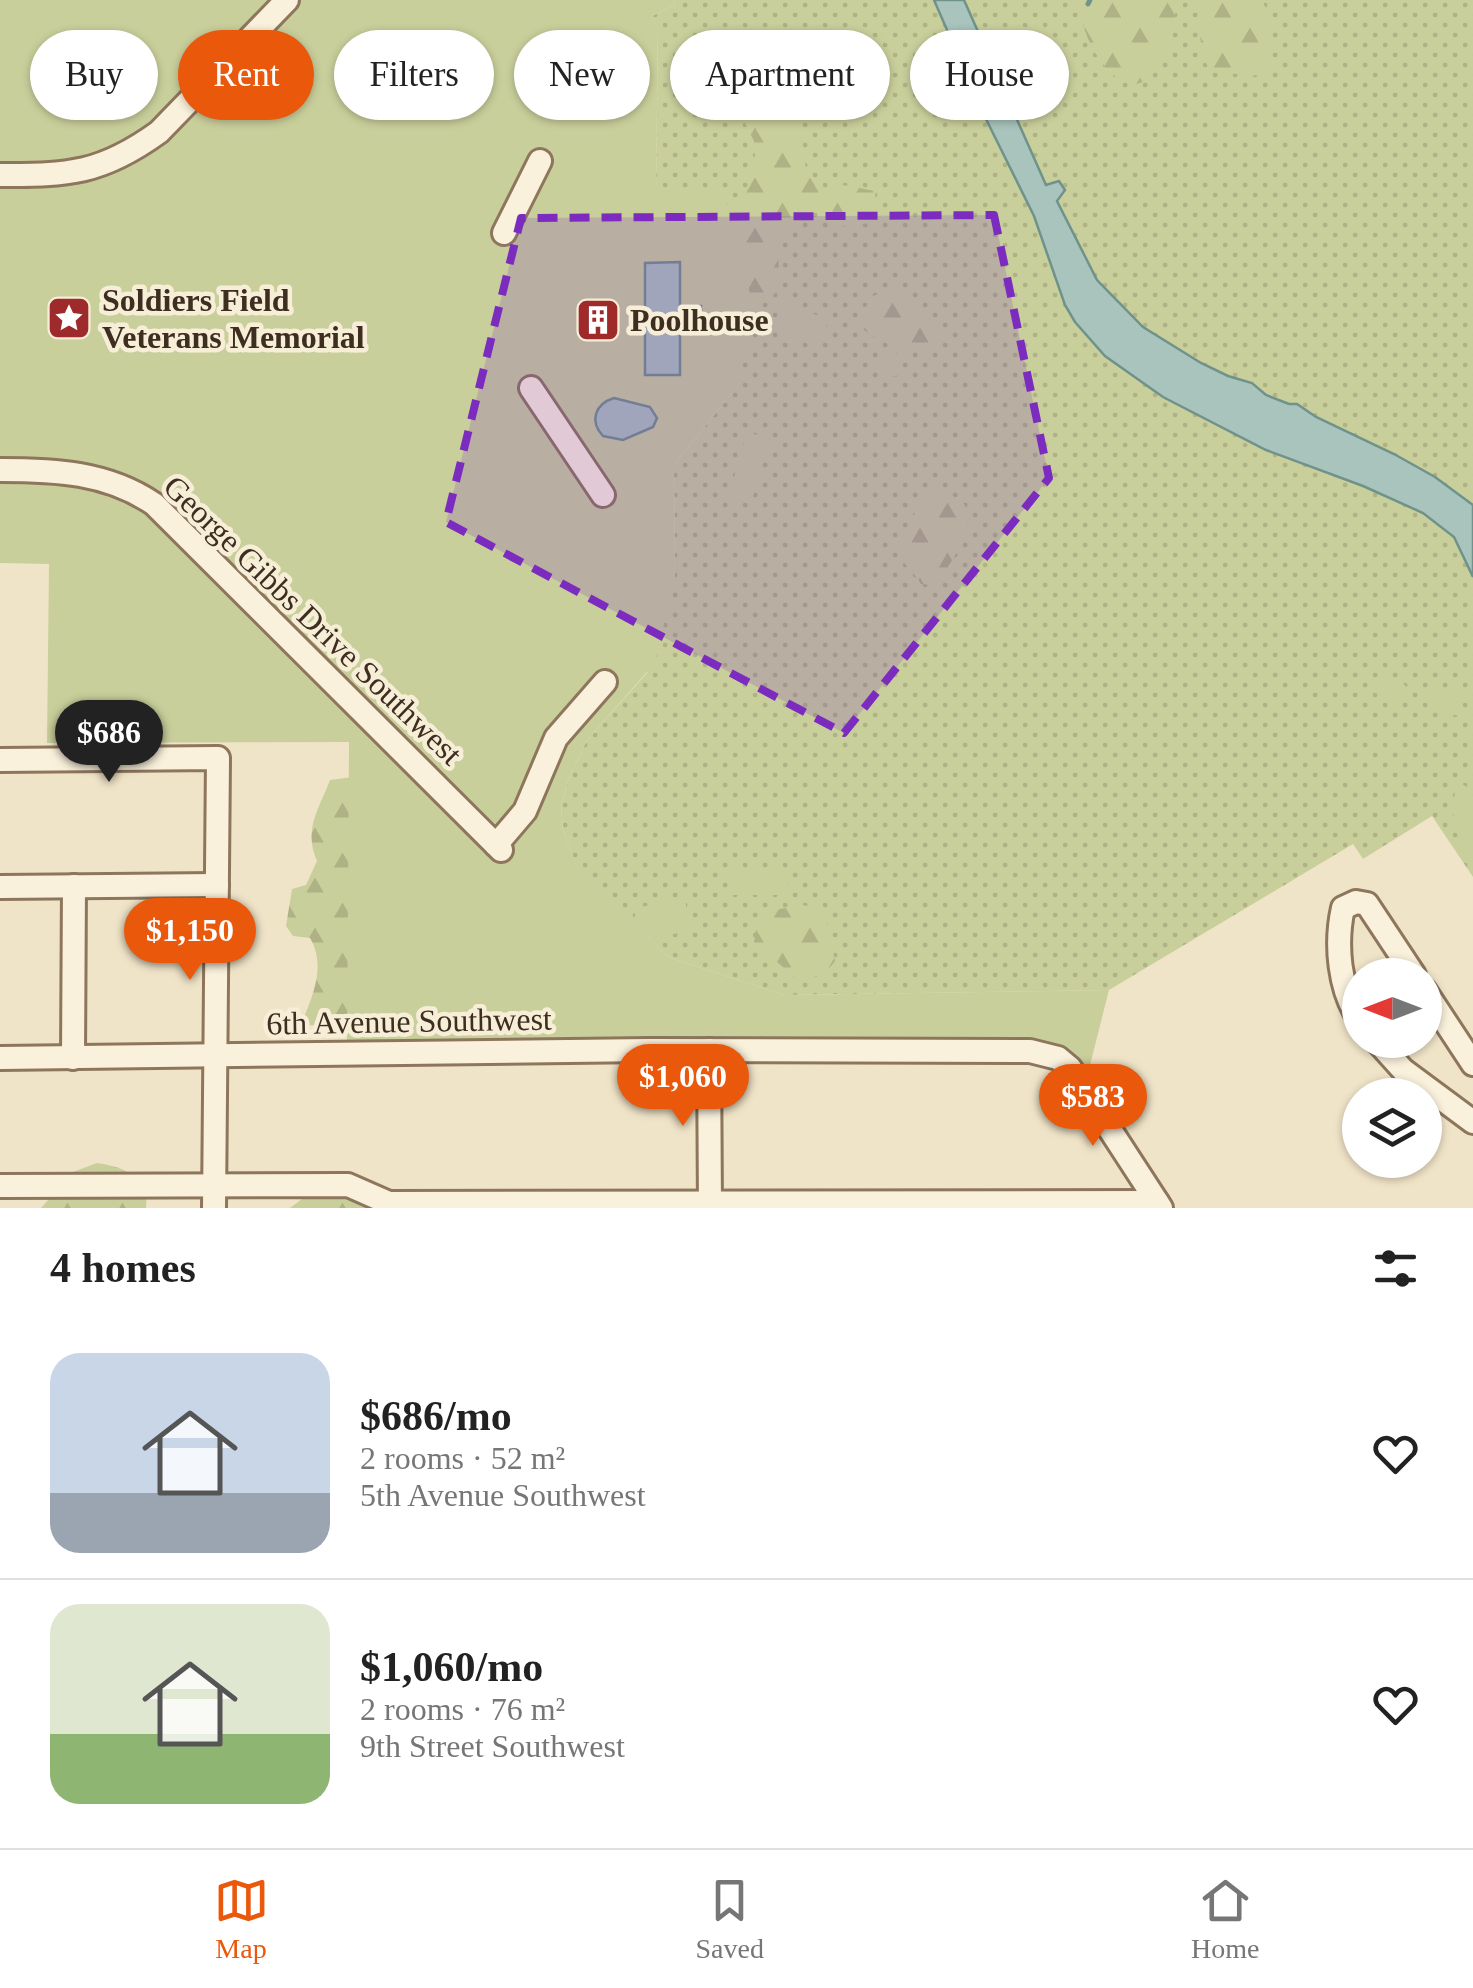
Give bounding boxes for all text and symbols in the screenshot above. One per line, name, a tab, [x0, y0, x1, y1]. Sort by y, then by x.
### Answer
chip: Buy	[30, 30, 158, 120]
chip: Rent	[178, 30, 314, 120]
chip: Filters	[334, 30, 494, 120]
chip: New	[514, 30, 650, 120]
chip: Apartment	[670, 30, 890, 120]
chip: House	[910, 30, 1069, 120]
place label: Soldiers Field Veterans Memorial	[102, 282, 365, 355]
place icon: Soldiers Field Veterans Memorial	[46, 295, 92, 341]
building icon: Poolhouse	[575, 297, 621, 343]
place label: Poolhouse	[630, 302, 769, 338]
street label: George Gibbs Drive Southwest	[157, 468, 470, 772]
pin: $686	[50, 700, 168, 785]
text: $686	[77, 714, 141, 750]
pin: $1,150	[109, 898, 271, 983]
text: $1,150	[146, 912, 234, 948]
north arrow	[1342, 958, 1442, 1058]
map controls	[1342, 958, 1442, 1178]
street label: 6th Avenue Southwest	[266, 1001, 552, 1041]
pin: $1,060	[602, 1044, 764, 1129]
text: $1,060	[639, 1058, 727, 1094]
pin: $583	[1034, 1064, 1152, 1149]
text: $583	[1061, 1078, 1125, 1114]
button: layers	[1342, 1078, 1442, 1178]
icon: filters	[1368, 1241, 1423, 1296]
text: 4 homes	[50, 1245, 196, 1291]
icon: home	[130, 1393, 250, 1513]
text: $686/mo	[360, 1393, 512, 1439]
icon: heart	[1368, 1426, 1423, 1481]
text: 2 rooms · 52 m²	[360, 1440, 565, 1476]
text: 5th Avenue Southwest	[360, 1477, 646, 1513]
icon: home	[130, 1644, 250, 1764]
text: $1,060/mo	[360, 1644, 543, 1690]
icon: heart	[1368, 1677, 1423, 1732]
text: 2 rooms · 76 m²	[360, 1691, 565, 1727]
text: 9th Street Southwest	[360, 1728, 625, 1764]
tab: Map	[214, 1873, 269, 1965]
tab: Saved	[696, 1873, 764, 1965]
tab: Home	[1191, 1873, 1259, 1965]

